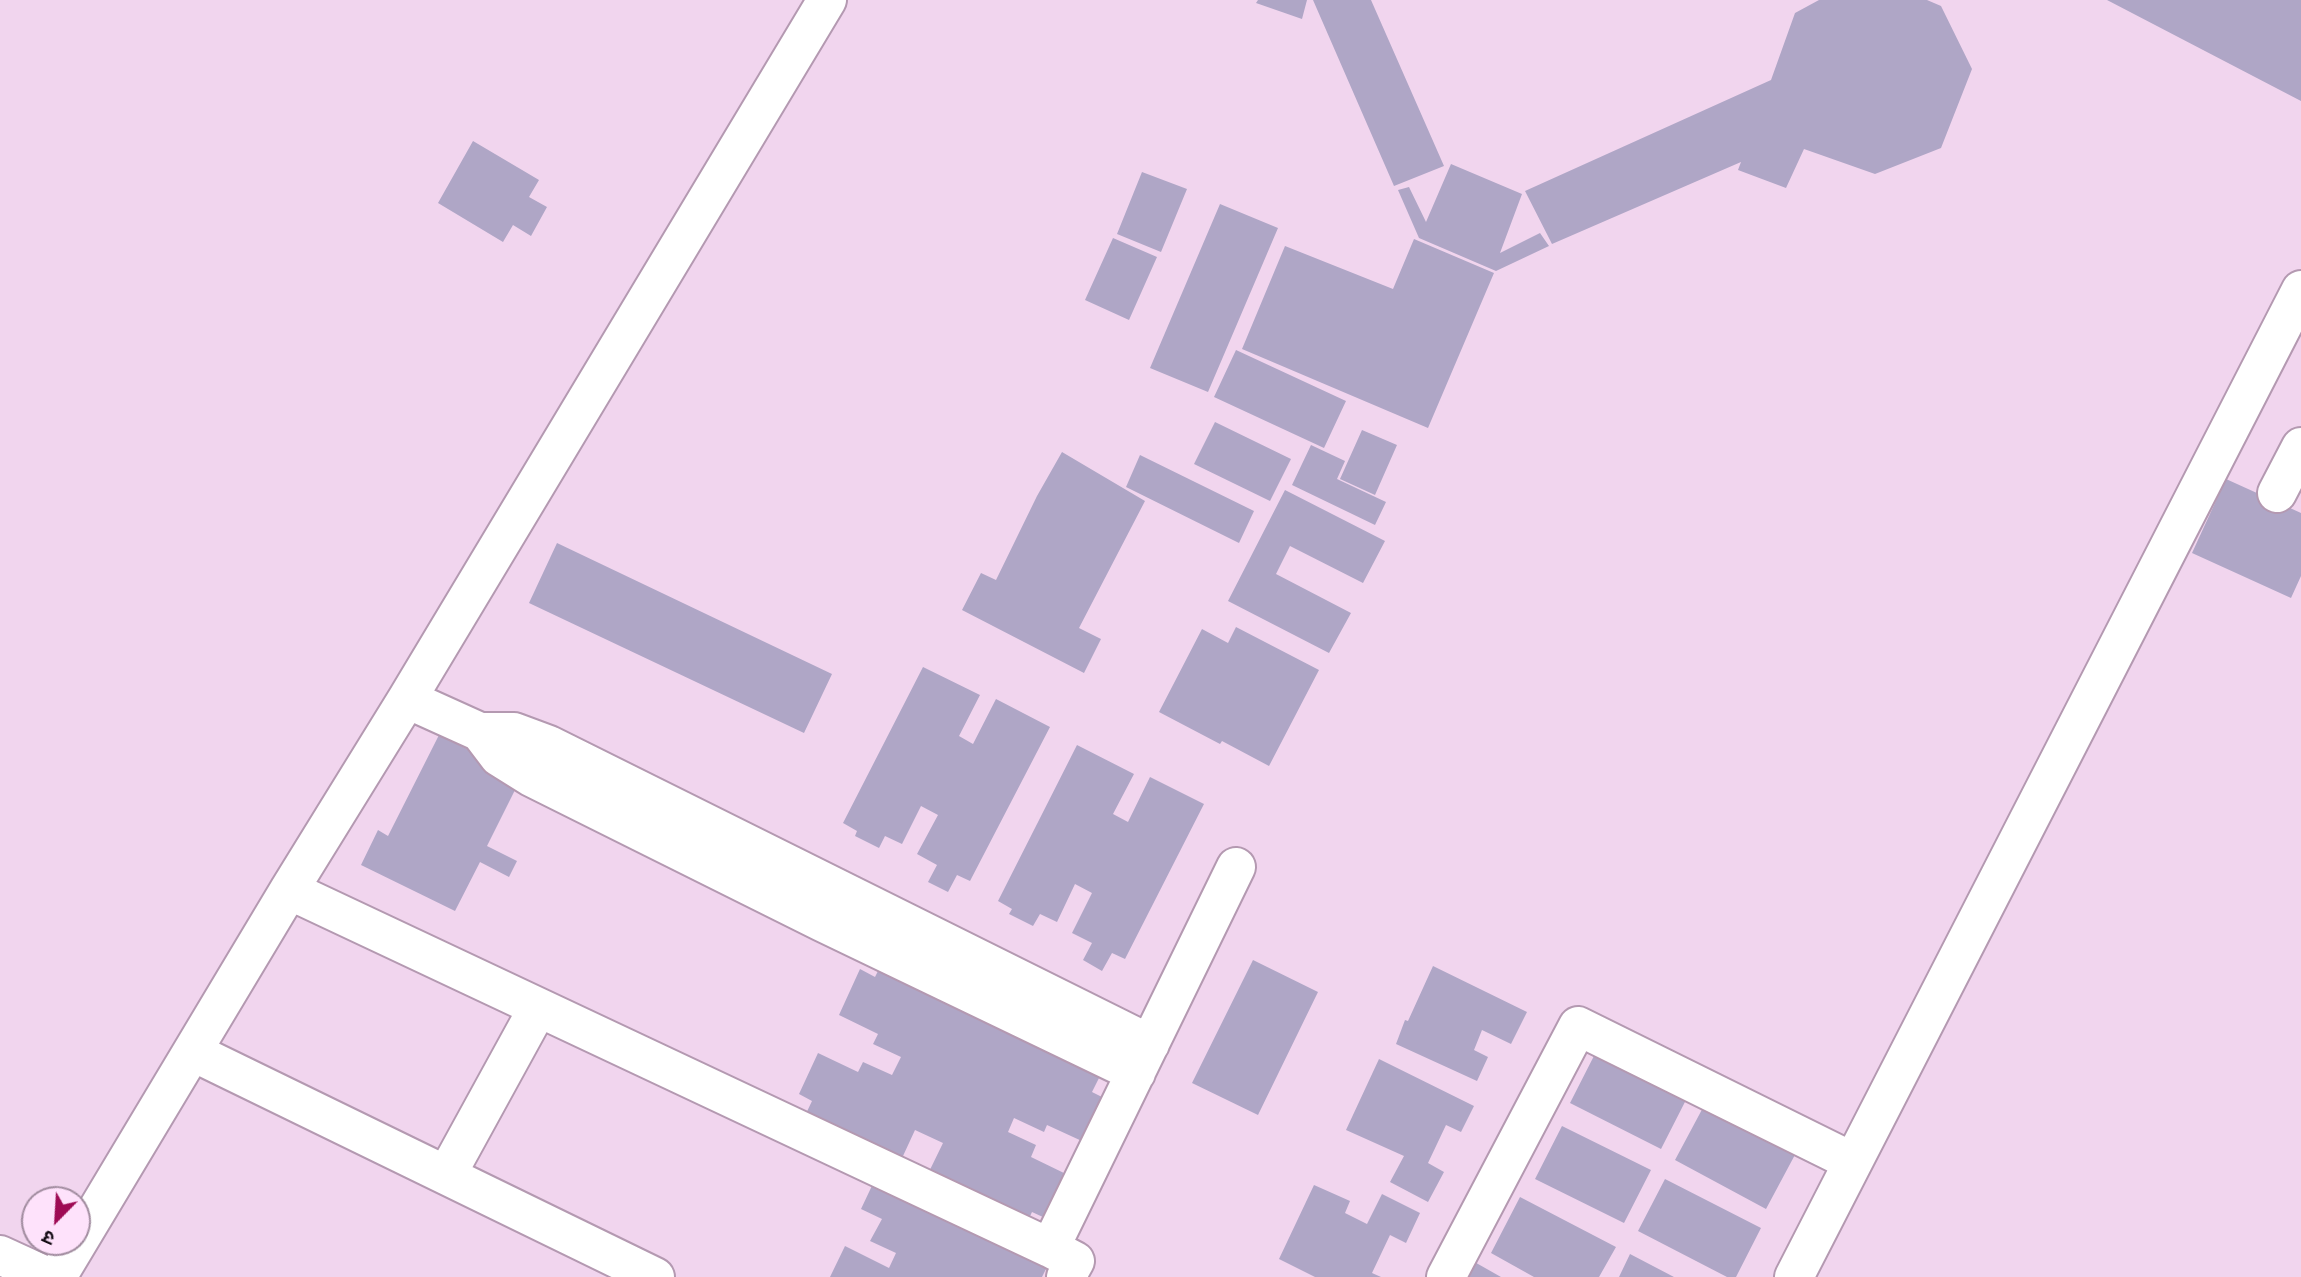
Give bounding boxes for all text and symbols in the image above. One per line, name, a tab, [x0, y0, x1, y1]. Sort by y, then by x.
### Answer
north arrow	[21, 1186, 91, 1256]
text: उ	[38, 1226, 58, 1252]

